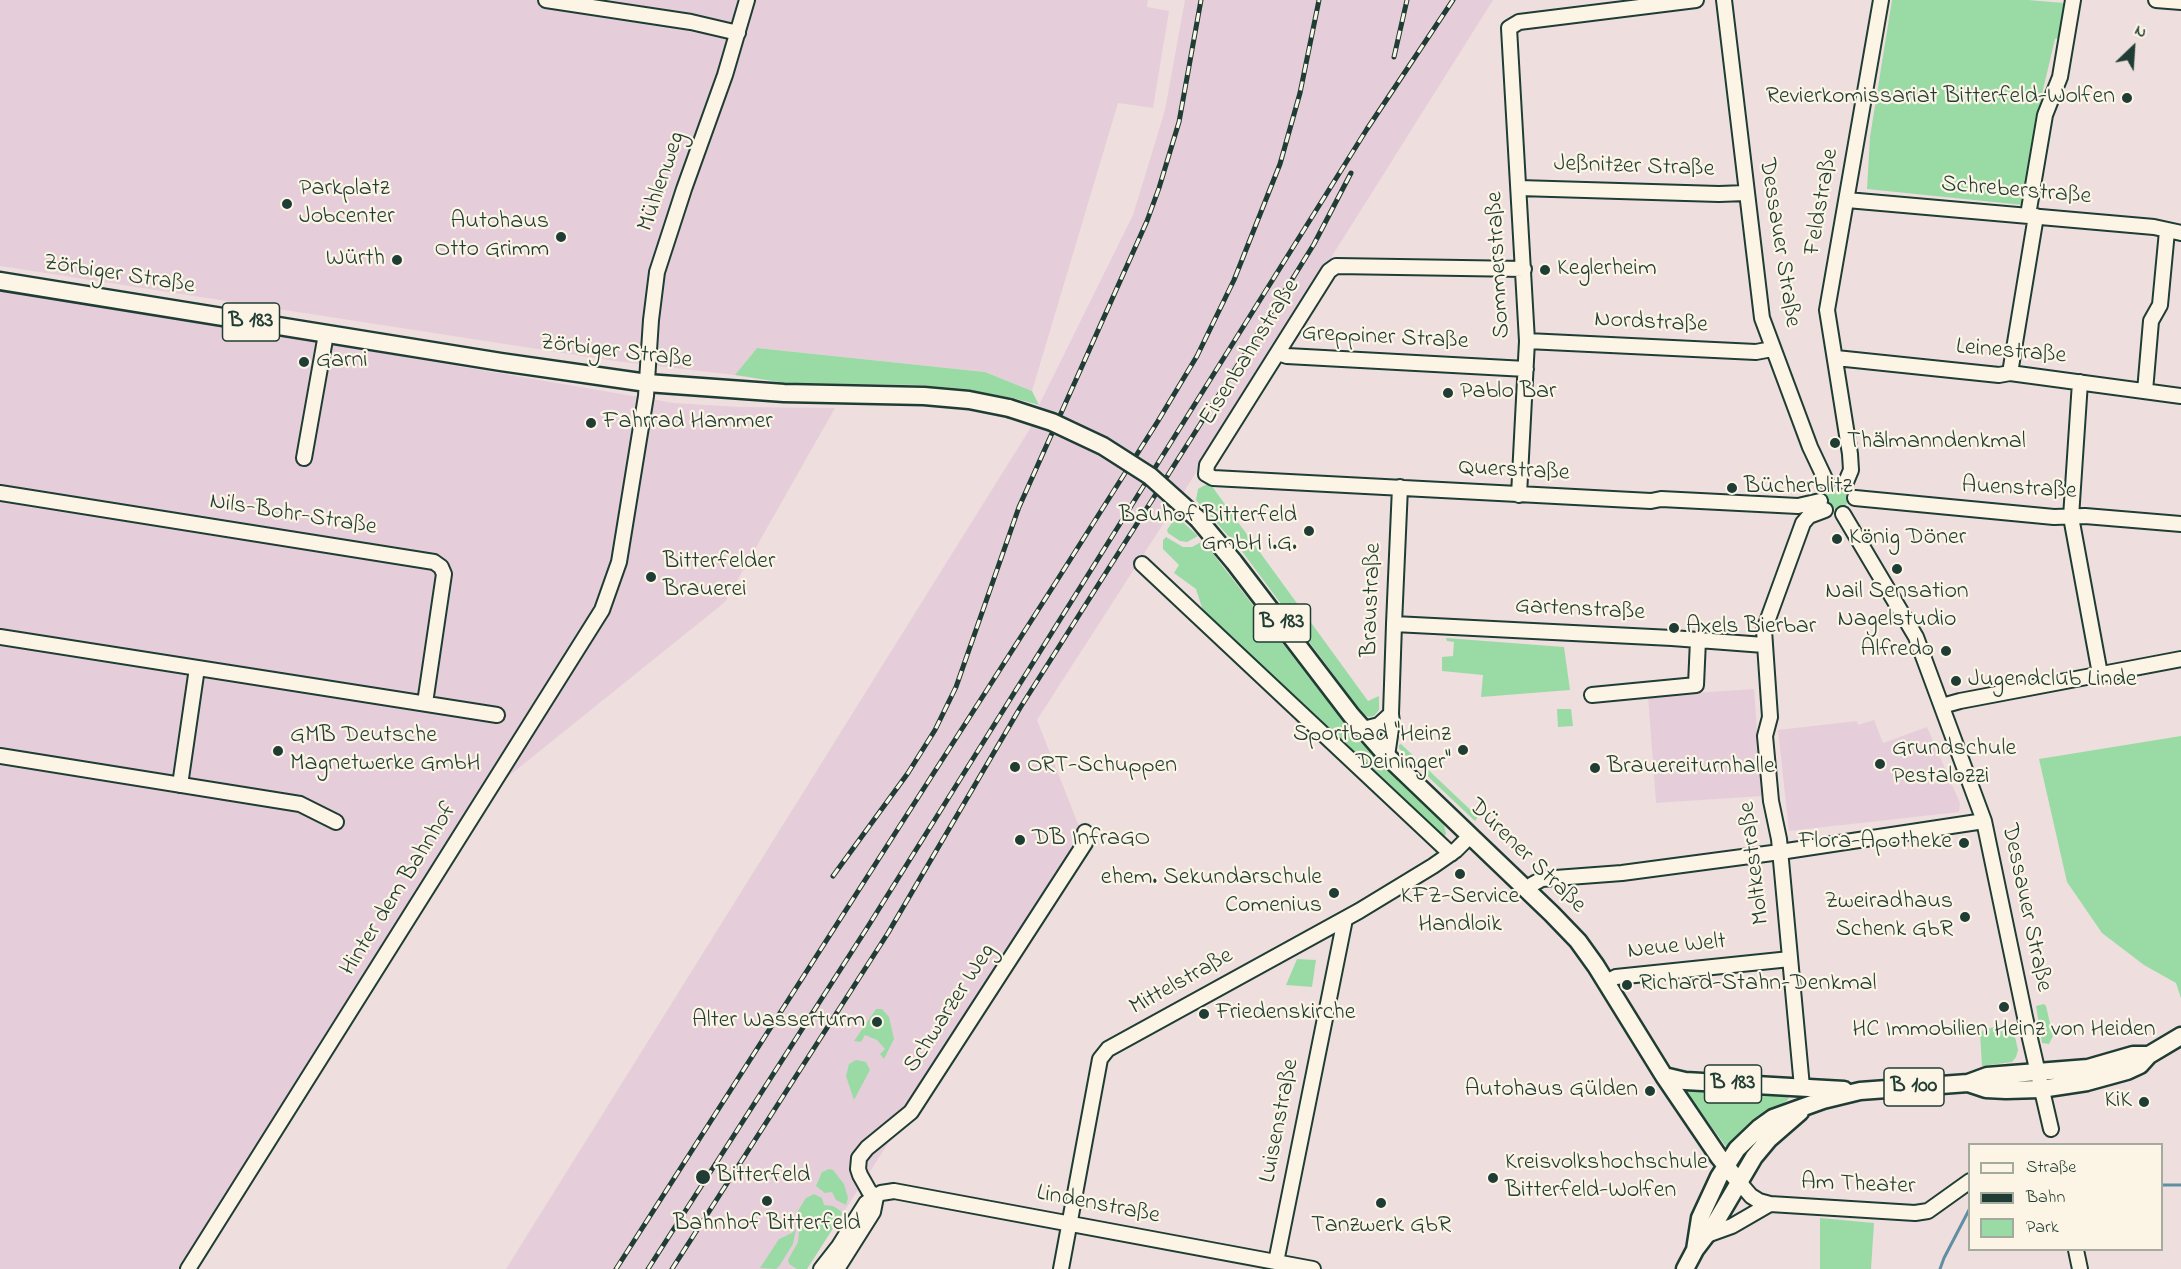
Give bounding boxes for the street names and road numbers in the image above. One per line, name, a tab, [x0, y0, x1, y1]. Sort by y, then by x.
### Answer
street label: Mühlenweg	[633, 128, 693, 236]
street label: Feldstraße	[1799, 146, 1847, 258]
street label: Jeßnitzer Straße	[1553, 151, 1715, 185]
street label: Dessauer Straße	[1750, 156, 1806, 330]
street label: Schreberstraße	[1940, 171, 2092, 213]
street label: Sommerstraße	[1482, 191, 1518, 339]
street label: Zörbiger Straße	[41, 250, 197, 302]
street label: Eisenbahnstraße	[1195, 275, 1307, 431]
road number: B 183	[222, 303, 280, 341]
street label: Nordstraße	[1594, 307, 1708, 341]
street label: Greppiner Straße	[1301, 320, 1469, 358]
street label: Zörbiger Straße	[538, 329, 694, 377]
street label: Leinestraße	[1955, 334, 2067, 372]
street label: Querstraße	[1458, 455, 1570, 489]
street label: Auenstraße	[1961, 473, 2077, 507]
street label: Nils-Bohr-Straße	[207, 489, 379, 543]
street label: Braustraße	[1357, 542, 1389, 658]
street label: Gartenstraße	[1514, 593, 1646, 629]
road number: B 183	[1254, 604, 1310, 642]
street label: Dürener Straße	[1461, 794, 1591, 920]
street label: Hinter dem Bahnhof	[335, 798, 465, 982]
street label: Moltkestraße	[1734, 800, 1778, 926]
street label: Dessauer Straße	[1993, 821, 2057, 995]
street label: Neue Welt	[1626, 929, 1728, 967]
street label: Schwarzer Weg	[899, 939, 1003, 1079]
street label: Mittelstraße	[1125, 943, 1239, 1023]
street label: Luisenstraße	[1255, 1057, 1307, 1185]
road number: B 183	[1704, 1065, 1762, 1103]
road number: B 100	[1884, 1068, 1944, 1106]
street label: Am Theater	[1800, 1170, 1916, 1202]
street label: Lindenstraße	[1034, 1180, 1162, 1232]

